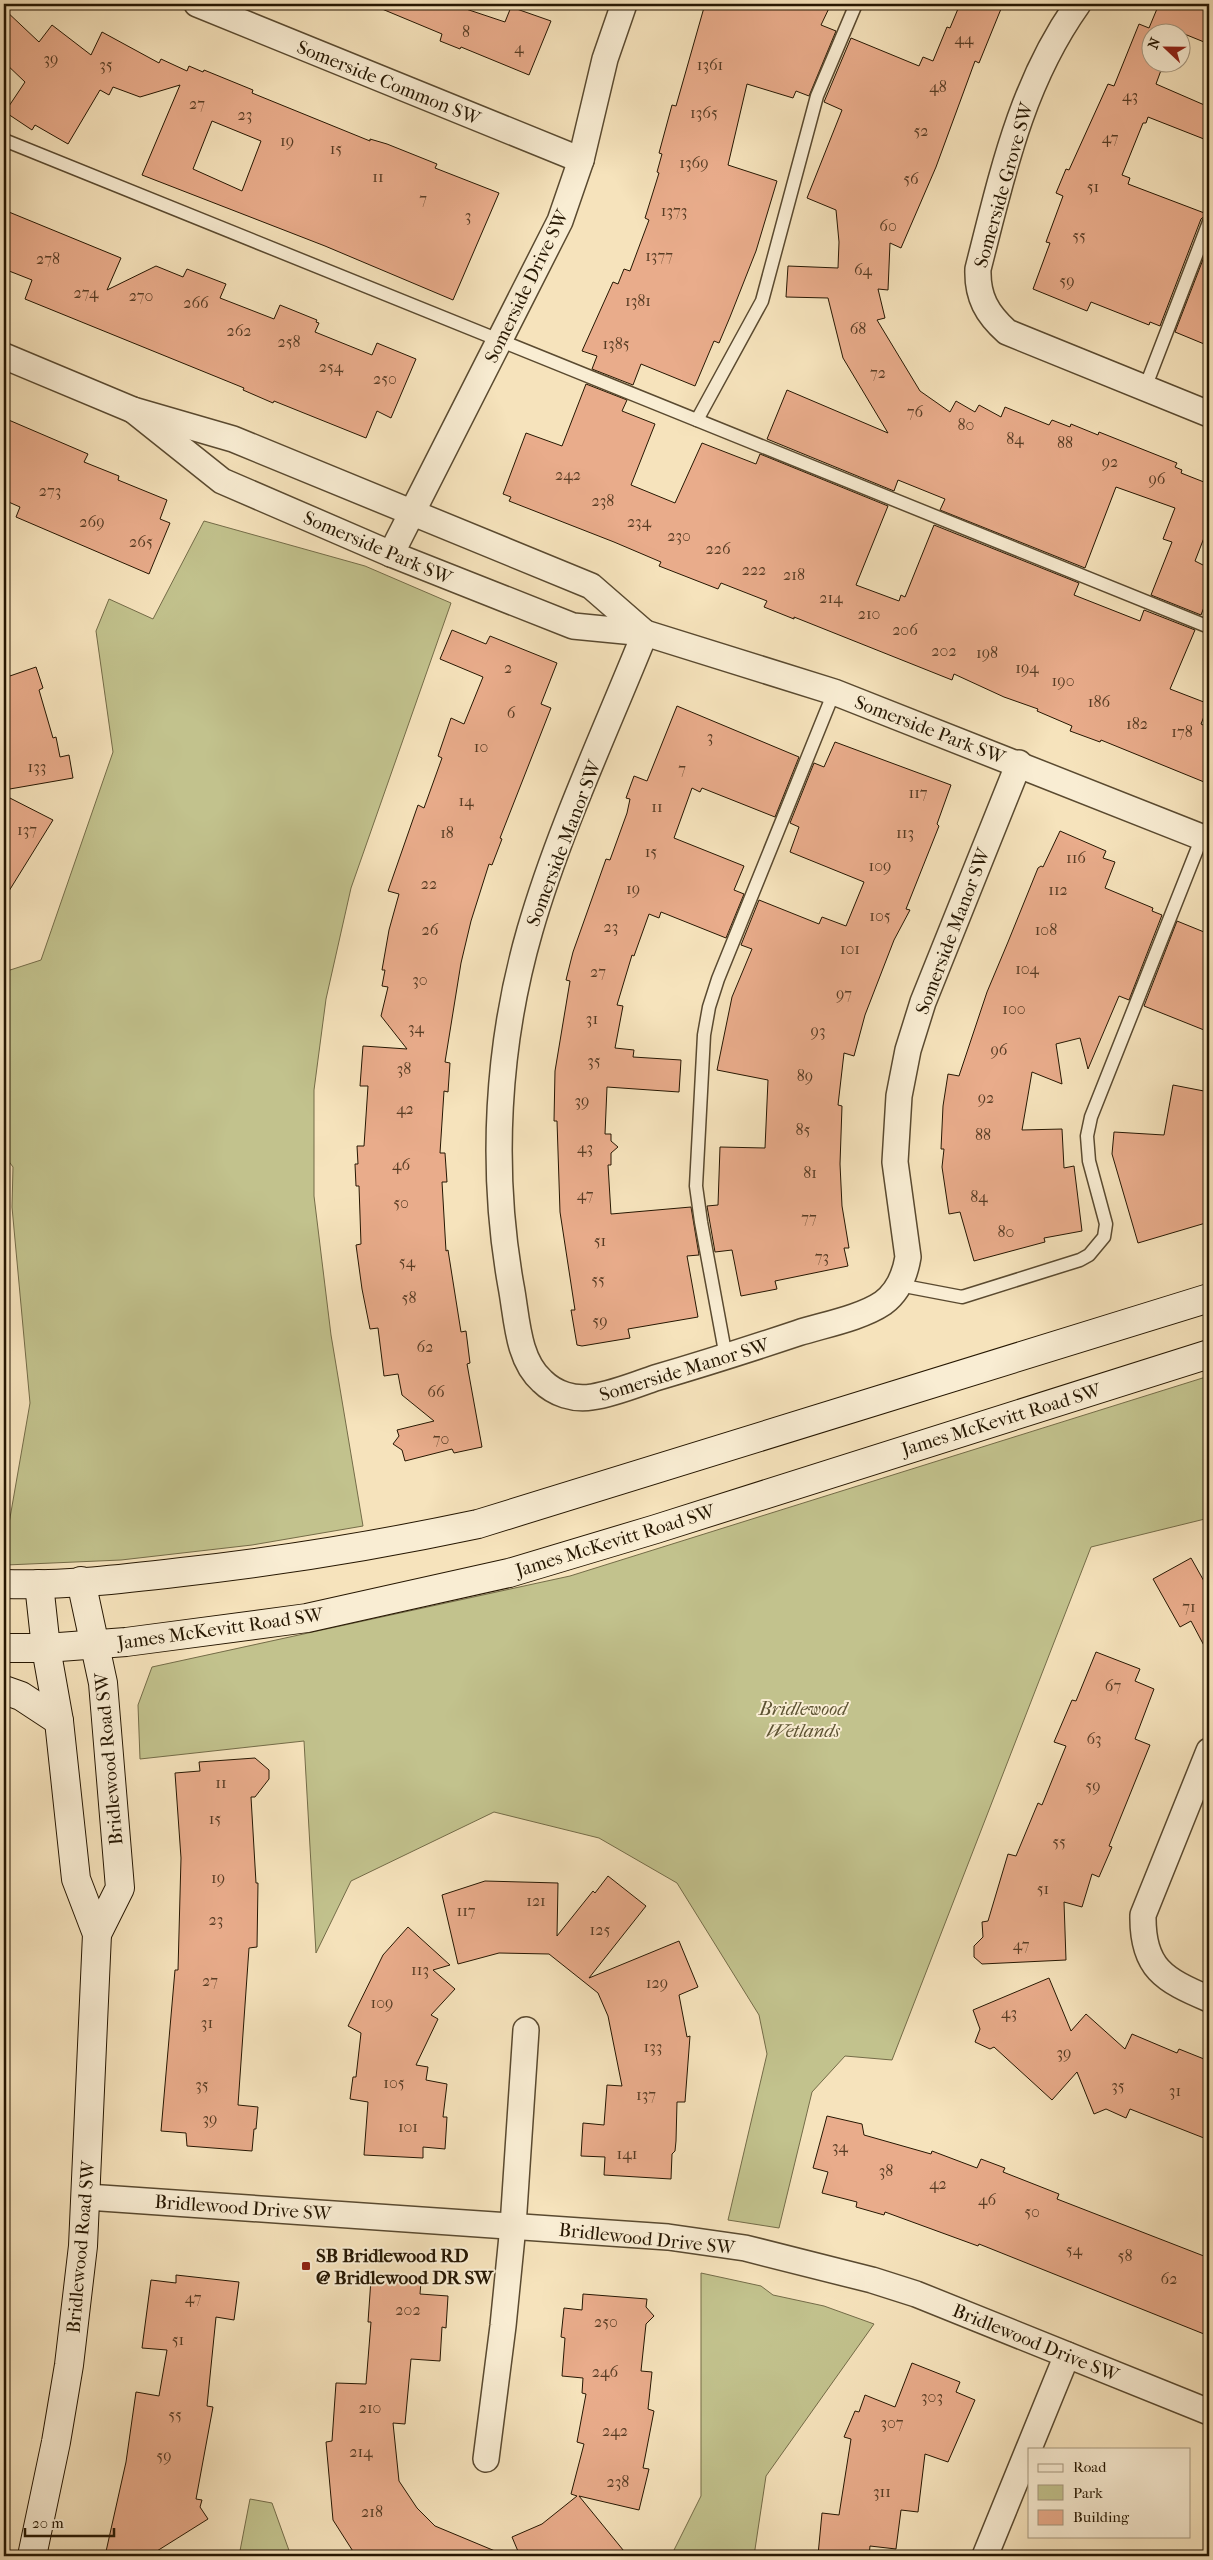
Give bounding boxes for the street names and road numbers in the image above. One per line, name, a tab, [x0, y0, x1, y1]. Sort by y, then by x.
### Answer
street label: Somerside Common SW	[294, 36, 485, 130]
street label: Somerside Grove SW	[970, 99, 1038, 270]
street label: Somerside Drive SW	[480, 205, 574, 367]
street label: Somerside Park SW	[300, 507, 456, 590]
street label: Somerside Park SW	[851, 691, 1009, 769]
street label: Somerside Manor SW	[522, 756, 606, 929]
street label: Somerside Manor SW	[911, 844, 995, 1017]
street label: Somerside Manor SW	[597, 1333, 773, 1406]
street label: James McKevitt Road SW	[897, 1379, 1105, 1461]
street label: James McKevitt Road SW	[511, 1500, 719, 1582]
street label: James McKevitt Road SW	[114, 1603, 326, 1655]
street label: Bridlewood Road SW	[90, 1670, 127, 1846]
street label: Bridlewood Road SW	[63, 2159, 100, 2334]
street label: Bridlewood Drive SW	[154, 2191, 333, 2225]
street label: Bridlewood Drive SW	[558, 2219, 737, 2259]
street label: Bridlewood Drive SW	[949, 2300, 1123, 2387]

